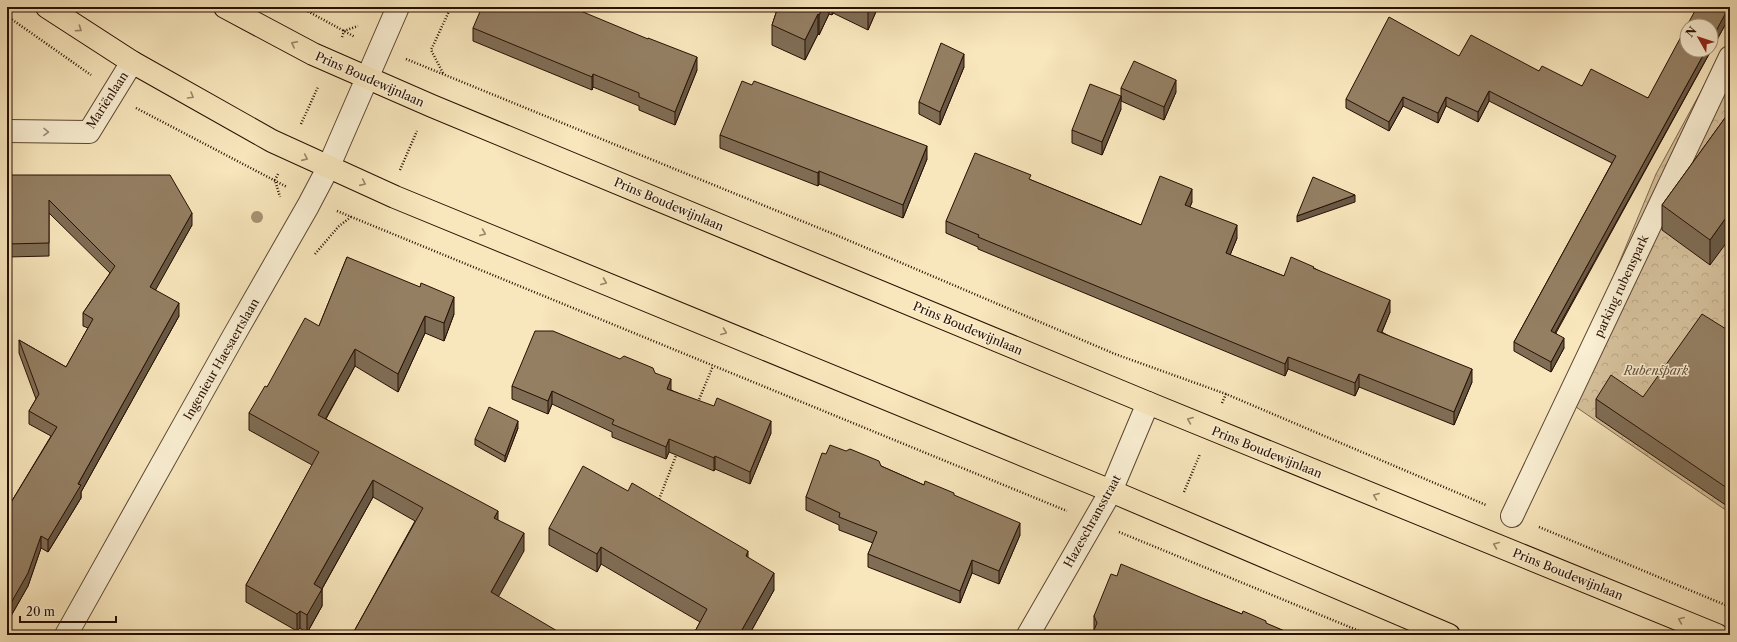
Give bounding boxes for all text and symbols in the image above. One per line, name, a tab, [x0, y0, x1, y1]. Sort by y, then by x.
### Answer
north arrow	[1679, 18, 1719, 58]
text: N	[1683, 23, 1700, 40]
one-way arrow	[75, 24, 82, 31]
one-way arrow	[291, 41, 298, 49]
street label: Prins Boudewijnlaan	[313, 48, 427, 110]
street label: Mariënlaan	[83, 68, 131, 131]
one-way arrow	[187, 91, 194, 98]
one-way arrow	[43, 127, 49, 136]
one-way arrow	[302, 153, 309, 161]
street label: Prins Boudewijnlaan	[612, 174, 727, 234]
one-way arrow	[359, 178, 367, 186]
one-way arrow	[480, 229, 487, 237]
street label: parking rubenspark	[1591, 231, 1652, 340]
one-way arrow	[600, 278, 607, 286]
street label: Ingenieur Haesaertslaan	[180, 295, 262, 423]
street label: Prins Boudewijnlaan	[911, 298, 1026, 358]
one-way arrow	[719, 327, 727, 335]
park label: Rubenspark	[1623, 363, 1689, 378]
one-way arrow	[1187, 417, 1194, 425]
street label: Prins Boudewijnlaan	[1210, 423, 1325, 481]
street label: Hazeschransstraat	[1060, 471, 1124, 570]
one-way arrow	[1372, 492, 1379, 500]
one-way arrow	[1492, 542, 1500, 550]
street label: Prins Boudewijnlaan	[1511, 545, 1626, 603]
scale bar	[20, 598, 116, 624]
text: 20 m	[26, 604, 55, 619]
one-way arrow	[1678, 617, 1685, 625]

